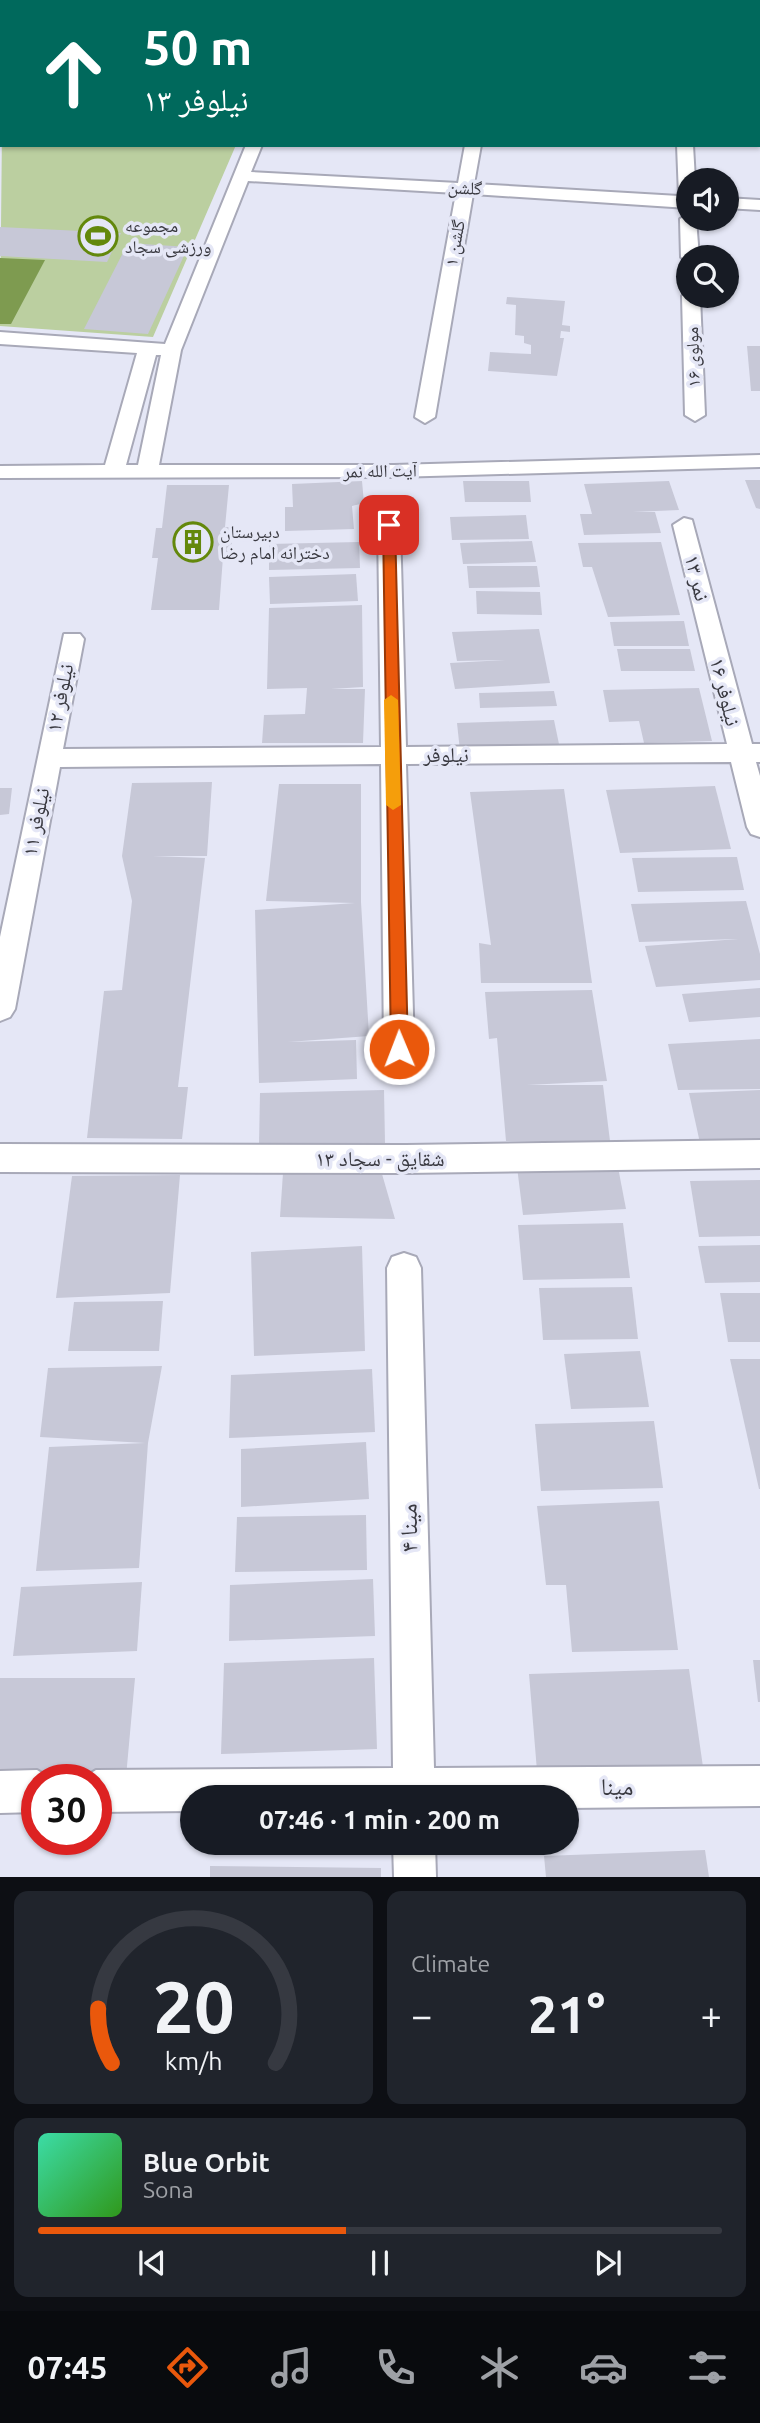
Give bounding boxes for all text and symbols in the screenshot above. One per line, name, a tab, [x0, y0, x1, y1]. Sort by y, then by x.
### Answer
text: 50 m	[143, 19, 252, 74]
icon: ahead	[28, 28, 119, 119]
text: نیلوفر ۱۳	[143, 81, 249, 117]
map controls	[676, 168, 739, 308]
button: sound	[676, 168, 739, 231]
street label: گلشن	[447, 176, 483, 200]
sports icon: مجموعه ورزشی سجاد	[77, 215, 119, 257]
place label: مجموعه ورزشی سجاد	[125, 215, 212, 258]
street label: گلشن ۱	[440, 218, 470, 268]
button: search	[676, 245, 739, 308]
street label: مولوی ۱۶	[681, 326, 705, 388]
street label: آیت الله نمر	[342, 459, 417, 482]
pin	[359, 495, 419, 555]
icon: arrive	[370, 506, 408, 544]
building icon: دبیرستان دخترانه امام رضا	[172, 521, 214, 563]
place label: دبیرستان دخترانه امام رضا	[220, 521, 330, 565]
street label: نمر ۱۳	[681, 552, 715, 603]
street label: نیلوفر ۱۶	[706, 655, 746, 728]
street label: نیلوفر ۱۲	[41, 662, 78, 734]
street label: نیلوفر	[422, 742, 469, 766]
street label: نیلوفر ۱۱	[17, 786, 54, 858]
position arrow	[362, 1012, 436, 1086]
street label: شقایق - سجاد ۱۳	[315, 1146, 445, 1172]
street label: مینا ۴	[395, 1503, 423, 1553]
speed limit sign: 30	[21, 1764, 112, 1855]
street label: مینا	[601, 1773, 633, 1800]
text: 07:46 · 1 min · 200 m	[259, 1805, 500, 1834]
text: Climate	[411, 1951, 490, 1976]
text: 20	[152, 1966, 235, 2048]
text: 21°	[528, 1985, 605, 2043]
text: −	[411, 1994, 432, 2036]
text: +	[701, 1994, 722, 2036]
text: km/h	[165, 2047, 222, 2075]
text: Blue Orbit	[143, 2148, 270, 2177]
text: Sona	[143, 2177, 193, 2202]
icon: previous	[133, 2244, 171, 2282]
icon: pause	[361, 2244, 399, 2282]
icon: next	[589, 2244, 627, 2282]
icon: directions	[163, 2343, 212, 2392]
icon: music	[267, 2343, 316, 2392]
icon: phone	[371, 2343, 420, 2392]
icon: climate	[475, 2343, 524, 2392]
icon: car	[579, 2343, 628, 2392]
icon: filters	[683, 2343, 732, 2392]
text: 07:45	[28, 2349, 108, 2385]

